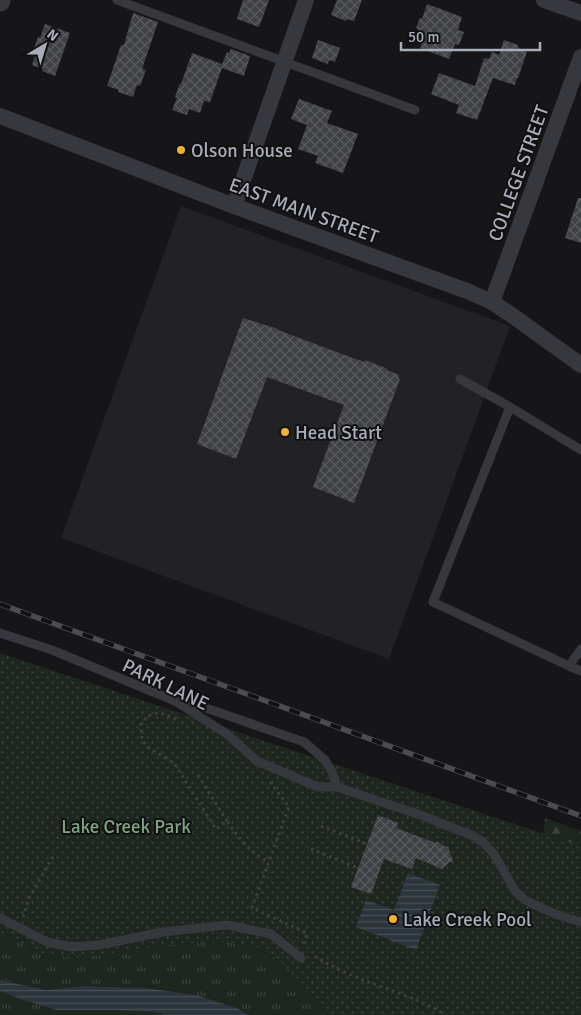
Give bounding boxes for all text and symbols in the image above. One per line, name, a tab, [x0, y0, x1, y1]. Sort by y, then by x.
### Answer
north arrow	[20, 20, 70, 70]
scale bar	[401, 20, 540, 52]
text: N	[44, 25, 62, 45]
text: 50 m	[408, 28, 439, 46]
street label: COLLEGE STREET	[483, 102, 555, 245]
place label: Olson House	[191, 139, 293, 163]
marker: Olson House	[175, 144, 187, 156]
street label: EAST MAIN STREET	[226, 173, 382, 249]
place label: Head Start	[295, 421, 382, 445]
marker: Head Start	[279, 426, 291, 438]
street label: PARK LANE	[118, 654, 213, 716]
park label: Lake Creek Park	[61, 815, 191, 839]
place label: Lake Creek Pool	[403, 908, 532, 932]
marker: Lake Creek Pool	[387, 913, 399, 925]

